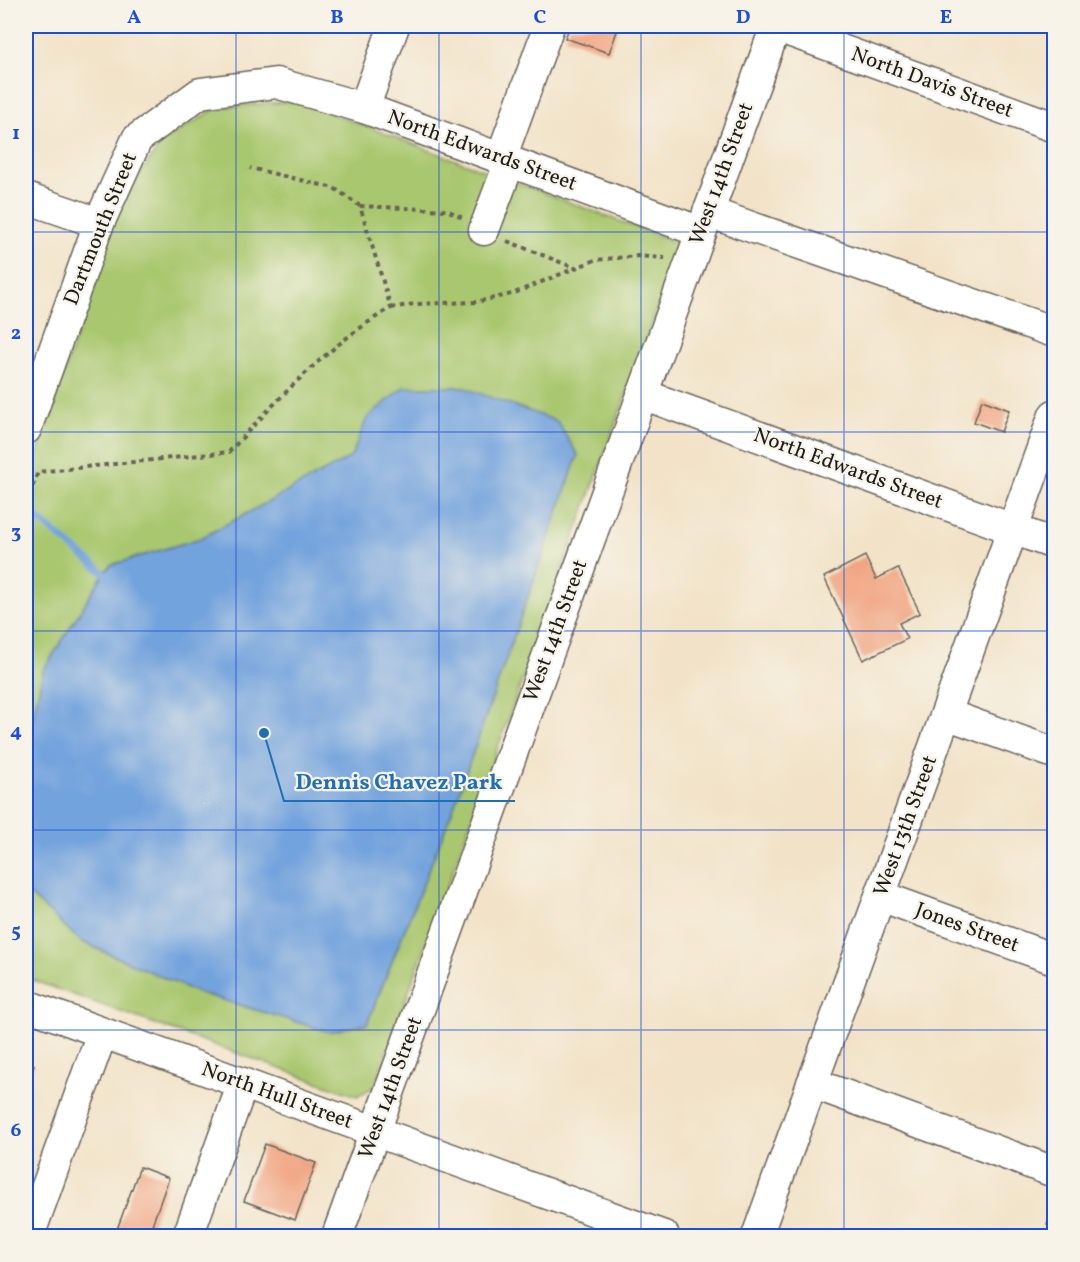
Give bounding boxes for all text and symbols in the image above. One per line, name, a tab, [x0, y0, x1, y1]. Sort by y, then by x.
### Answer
text: A	[127, 4, 141, 32]
text: B	[330, 4, 344, 32]
text: C	[534, 4, 547, 32]
text: D	[736, 4, 750, 32]
text: E	[940, 4, 952, 32]
street label: North Davis Street	[847, 40, 1017, 126]
street label: West 14th Street	[683, 99, 761, 249]
street label: North Edwards Street	[383, 103, 581, 199]
text: 1	[12, 120, 20, 148]
street label: Dartmouth Street	[57, 148, 145, 310]
text: 2	[11, 320, 21, 348]
street label: North Edwards Street	[749, 421, 947, 517]
text: 3	[11, 519, 21, 547]
street label: West 14th Street	[517, 556, 595, 706]
text: 4	[10, 718, 22, 746]
street label: West 13th Street	[867, 752, 945, 900]
callout: Dennis Chavez Park	[284, 761, 515, 801]
text: Dennis Chavez Park	[295, 768, 503, 799]
street label: Jones Street	[911, 896, 1023, 960]
text: 5	[11, 918, 21, 946]
street label: West 14th Street	[352, 1013, 430, 1163]
street label: North Hull Street	[197, 1055, 357, 1137]
text: 6	[11, 1117, 22, 1145]

